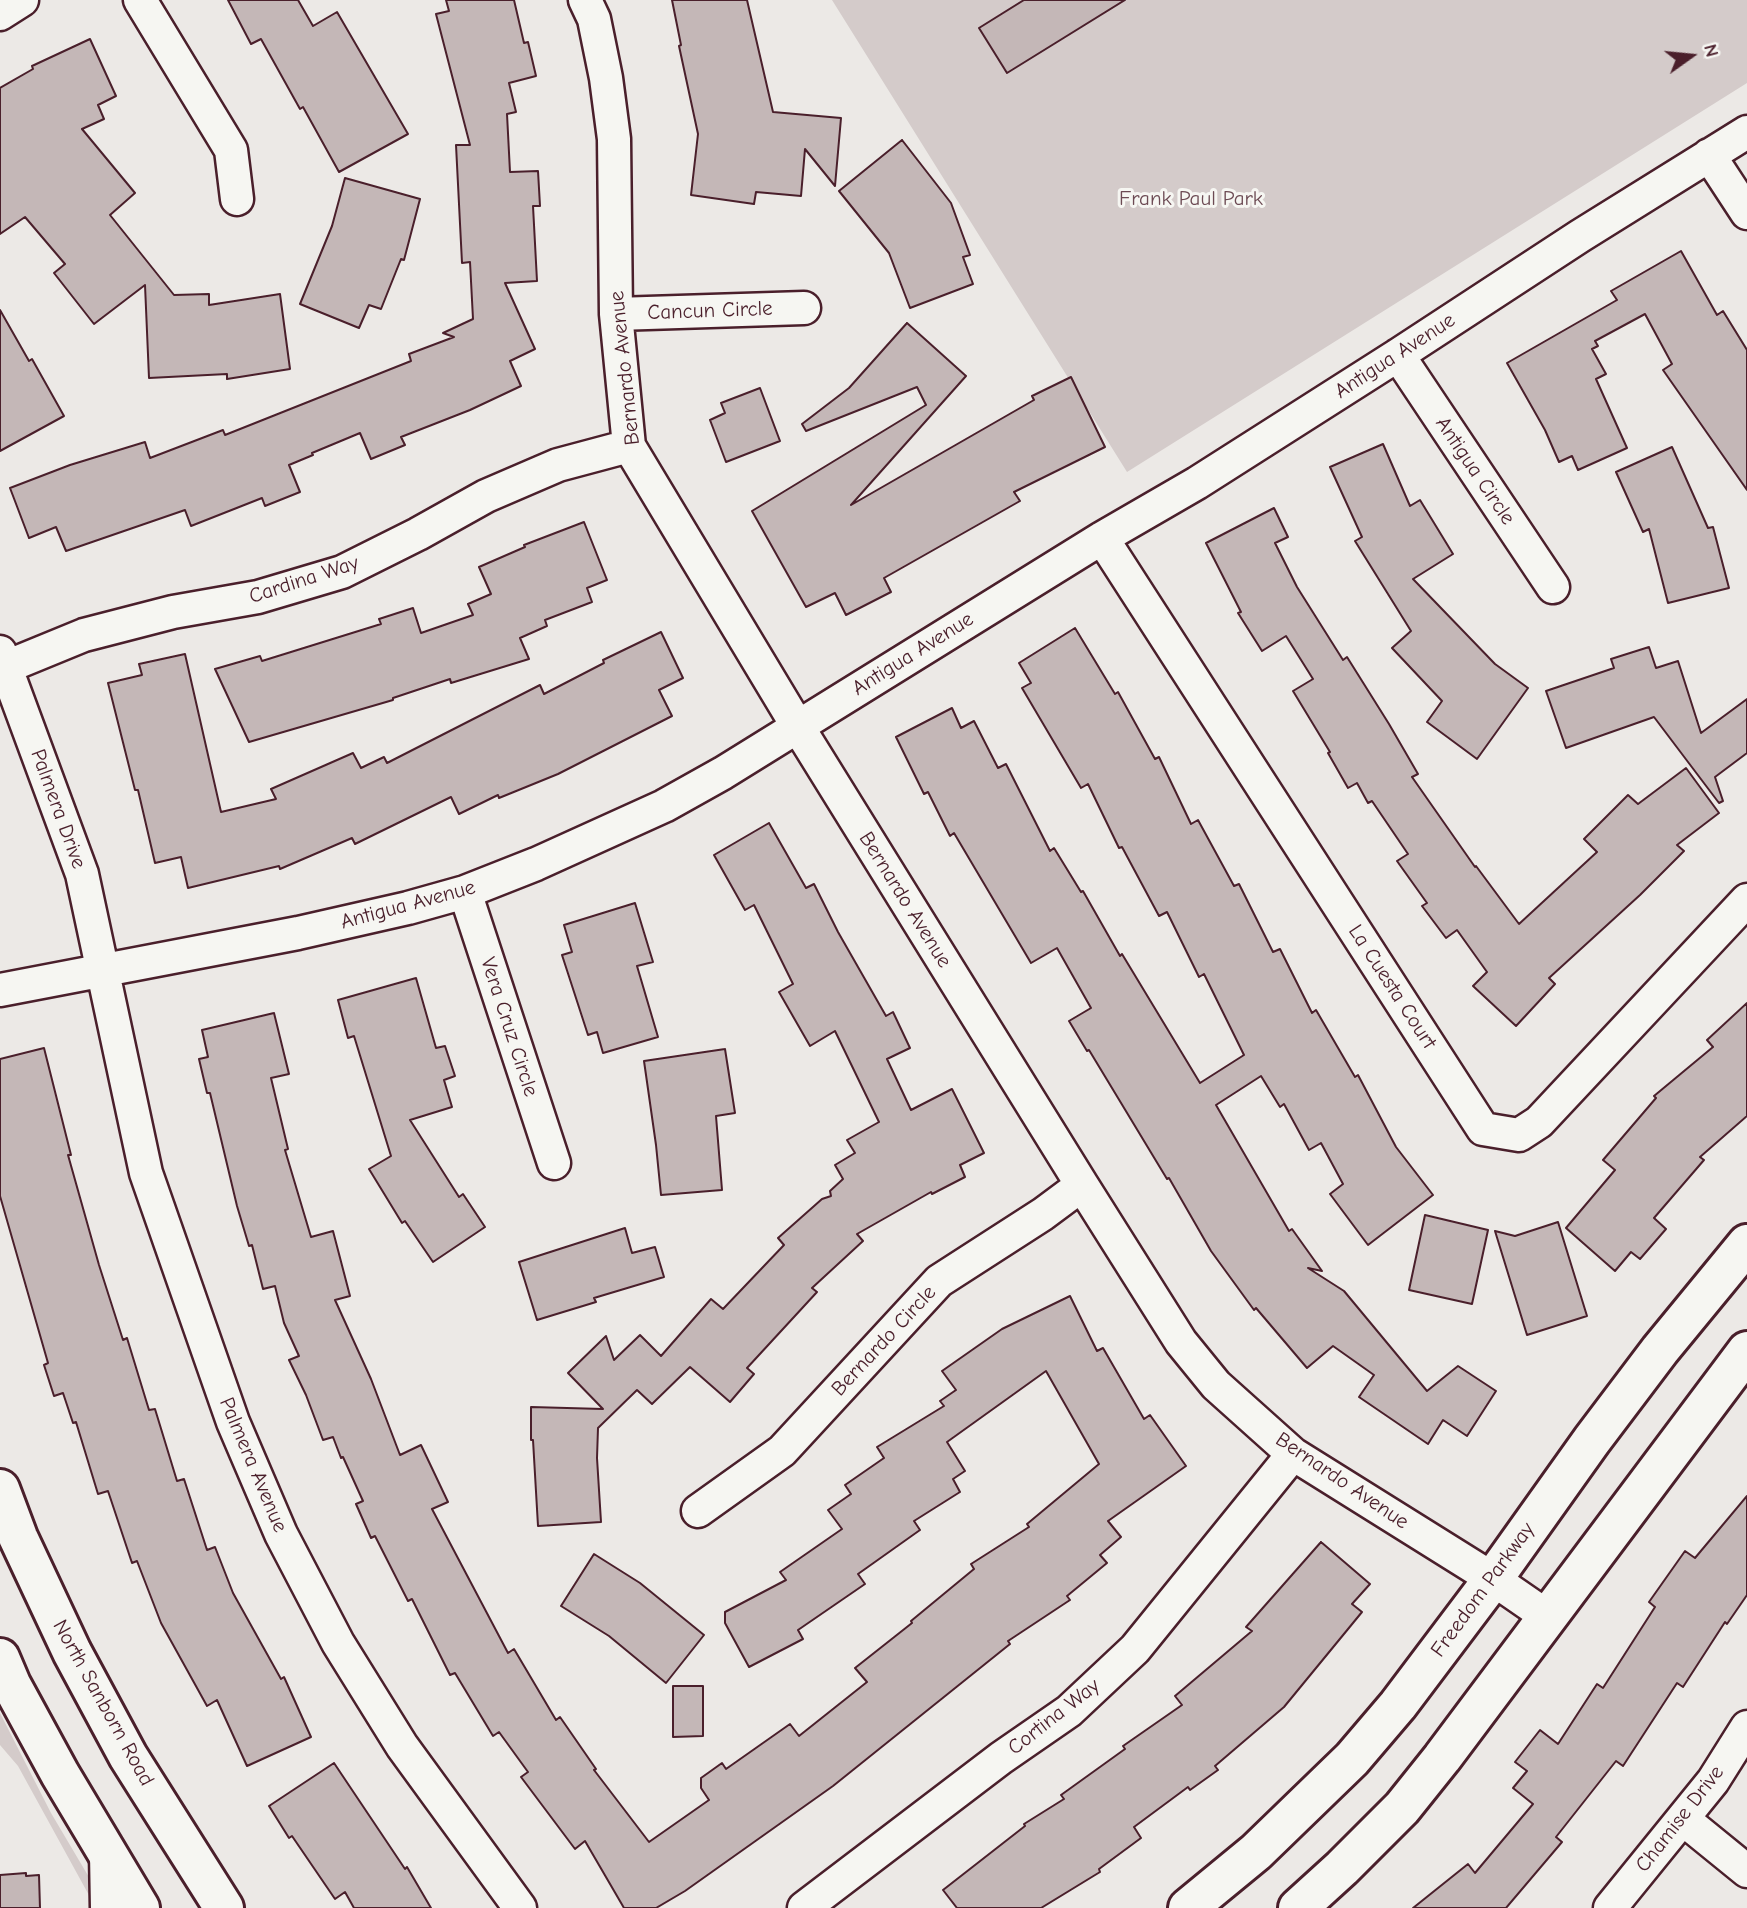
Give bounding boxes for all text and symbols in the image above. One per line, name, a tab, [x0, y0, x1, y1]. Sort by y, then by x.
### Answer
north arrow	[1656, 21, 1726, 91]
text: N	[1699, 42, 1724, 59]
park label: Frank Paul Park	[1119, 186, 1263, 212]
street label: Bernardo Avenue	[604, 289, 646, 447]
street label: Cancun Circle	[647, 296, 773, 326]
street label: Antigua Avenue	[1330, 308, 1460, 404]
street label: Antigua Circle	[1430, 412, 1520, 530]
street label: Cardina Way	[246, 550, 362, 610]
street label: Antigua Avenue	[848, 607, 978, 701]
street label: Palmera Drive	[25, 746, 91, 872]
street label: Bernardo Avenue	[853, 828, 957, 972]
street label: Antigua Avenue	[338, 875, 478, 935]
street label: La Cuesta Court	[1342, 920, 1442, 1054]
street label: Vera Cruz Circle	[475, 954, 543, 1100]
street label: Bernardo Circle	[826, 1281, 942, 1401]
street label: Palmera Avenue	[213, 1394, 293, 1536]
street label: Bernardo Avenue	[1271, 1427, 1413, 1535]
street label: Freedom Parkway	[1426, 1518, 1540, 1662]
street label: North Sanborn Road	[47, 1615, 159, 1791]
street label: Cortina Way	[1003, 1673, 1105, 1761]
street label: Chamise Drive	[1631, 1761, 1729, 1877]

